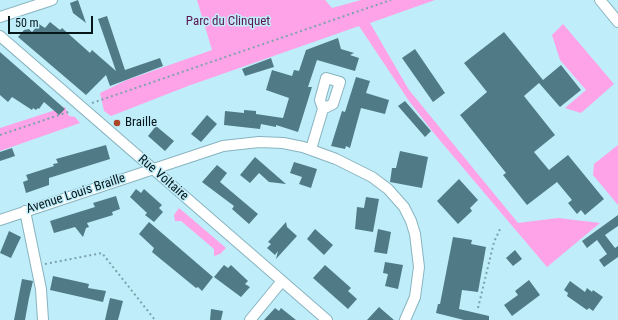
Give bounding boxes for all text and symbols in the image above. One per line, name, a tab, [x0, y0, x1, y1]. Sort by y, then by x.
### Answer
scale bar	[10, 8, 95, 34]
park label: Parc du Clinquet	[186, 14, 270, 30]
text: 50 m	[15, 16, 39, 30]
place label: Braille	[125, 115, 157, 131]
marker: Braille	[112, 118, 122, 128]
street label: Rue Voltaire	[135, 152, 191, 204]
street label: Avenue Louis Braille	[24, 171, 128, 217]

